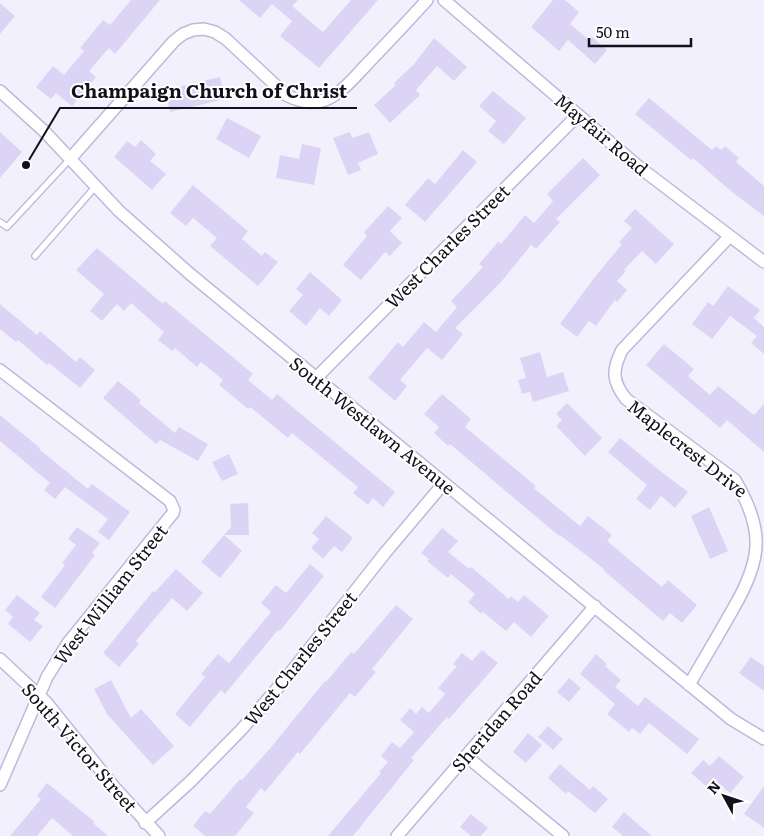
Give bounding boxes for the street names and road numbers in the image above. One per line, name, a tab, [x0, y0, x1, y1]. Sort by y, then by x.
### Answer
street label: Mayfair Road	[549, 87, 655, 181]
street label: West Charles Street	[379, 177, 516, 314]
street label: South Westlawn Avenue	[284, 350, 462, 500]
street label: Maplecrest Drive	[622, 392, 754, 504]
street label: West William Street	[47, 518, 174, 670]
street label: West Charles Street	[237, 584, 363, 731]
street label: Sheridan Road	[444, 665, 548, 777]
street label: South Victor Street	[16, 676, 144, 818]

